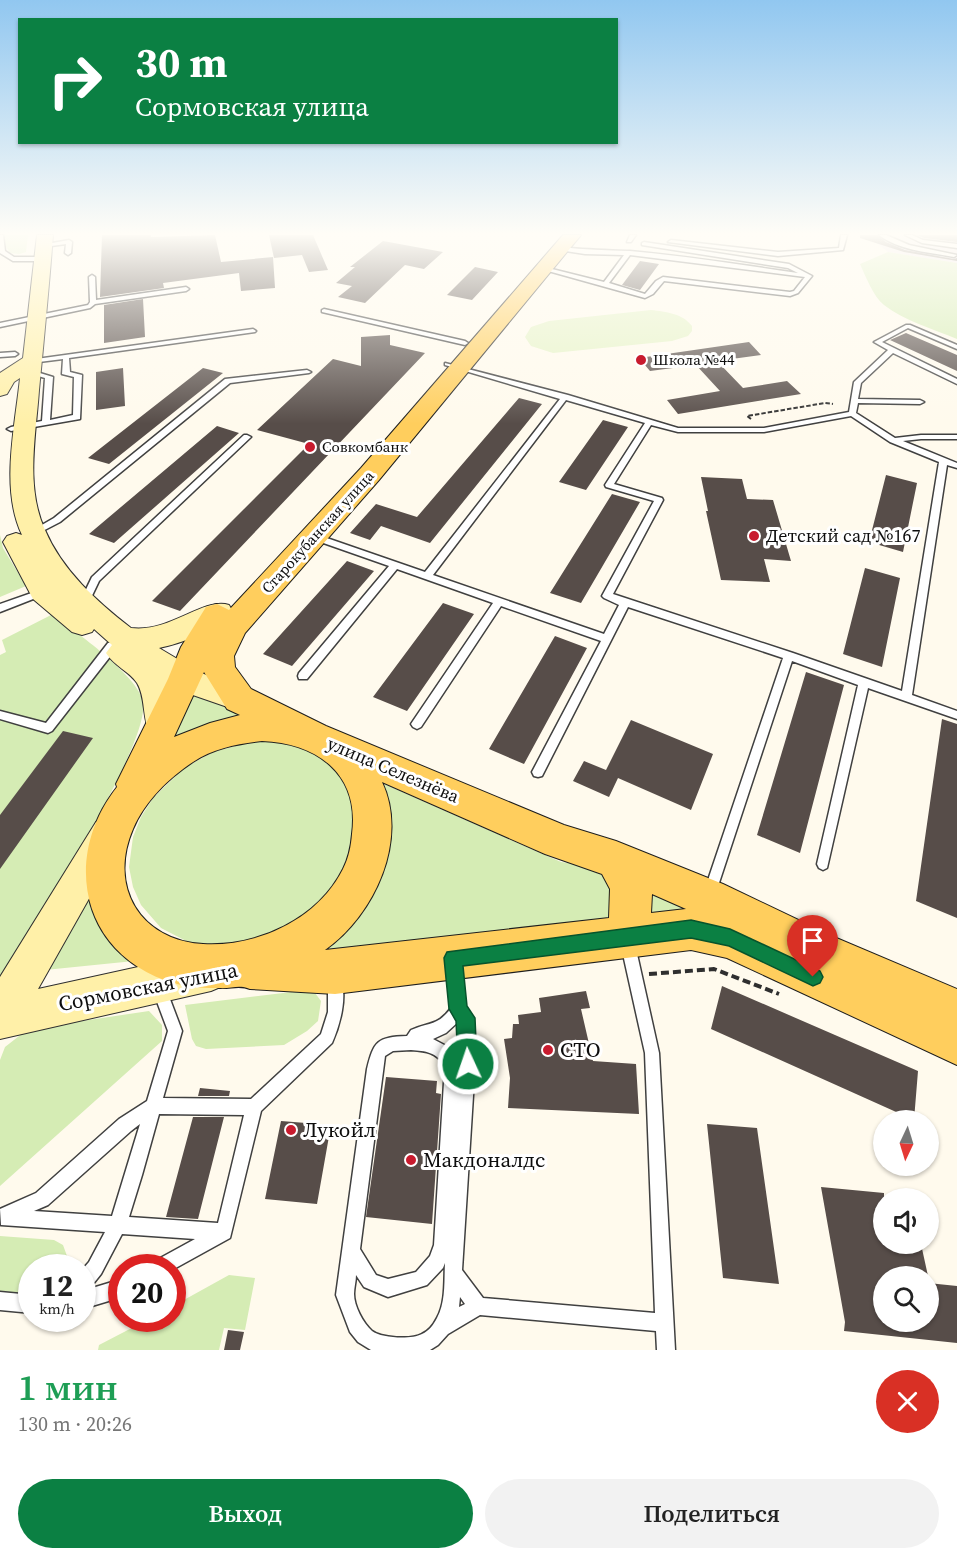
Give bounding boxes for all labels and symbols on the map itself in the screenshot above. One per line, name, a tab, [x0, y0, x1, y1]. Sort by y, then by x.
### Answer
place label: Школа №44	[653, 349, 735, 370]
marker: Школа №44	[634, 353, 648, 367]
place label: Совкомбанк	[322, 436, 409, 457]
marker: Совкомбанк	[303, 440, 317, 454]
street label: Старокубанская улица	[257, 465, 379, 598]
place label: Детский сад №167	[766, 523, 921, 548]
marker: Детский сад №167	[747, 529, 761, 543]
street label: улица Селезнёва	[323, 730, 464, 809]
pin	[787, 915, 838, 977]
street label: Сормовская улица	[56, 955, 240, 1018]
position arrow	[436, 1032, 500, 1096]
place label: СТО	[560, 1035, 601, 1064]
marker: СТО	[541, 1043, 555, 1057]
north arrow	[873, 1110, 939, 1176]
place label: Лукойл	[303, 1115, 376, 1144]
marker: Лукойл	[284, 1123, 298, 1137]
place label: Макдоналдс	[423, 1145, 545, 1174]
marker: Макдоналдс	[404, 1153, 418, 1167]
speed limit sign: 20	[108, 1254, 186, 1332]

